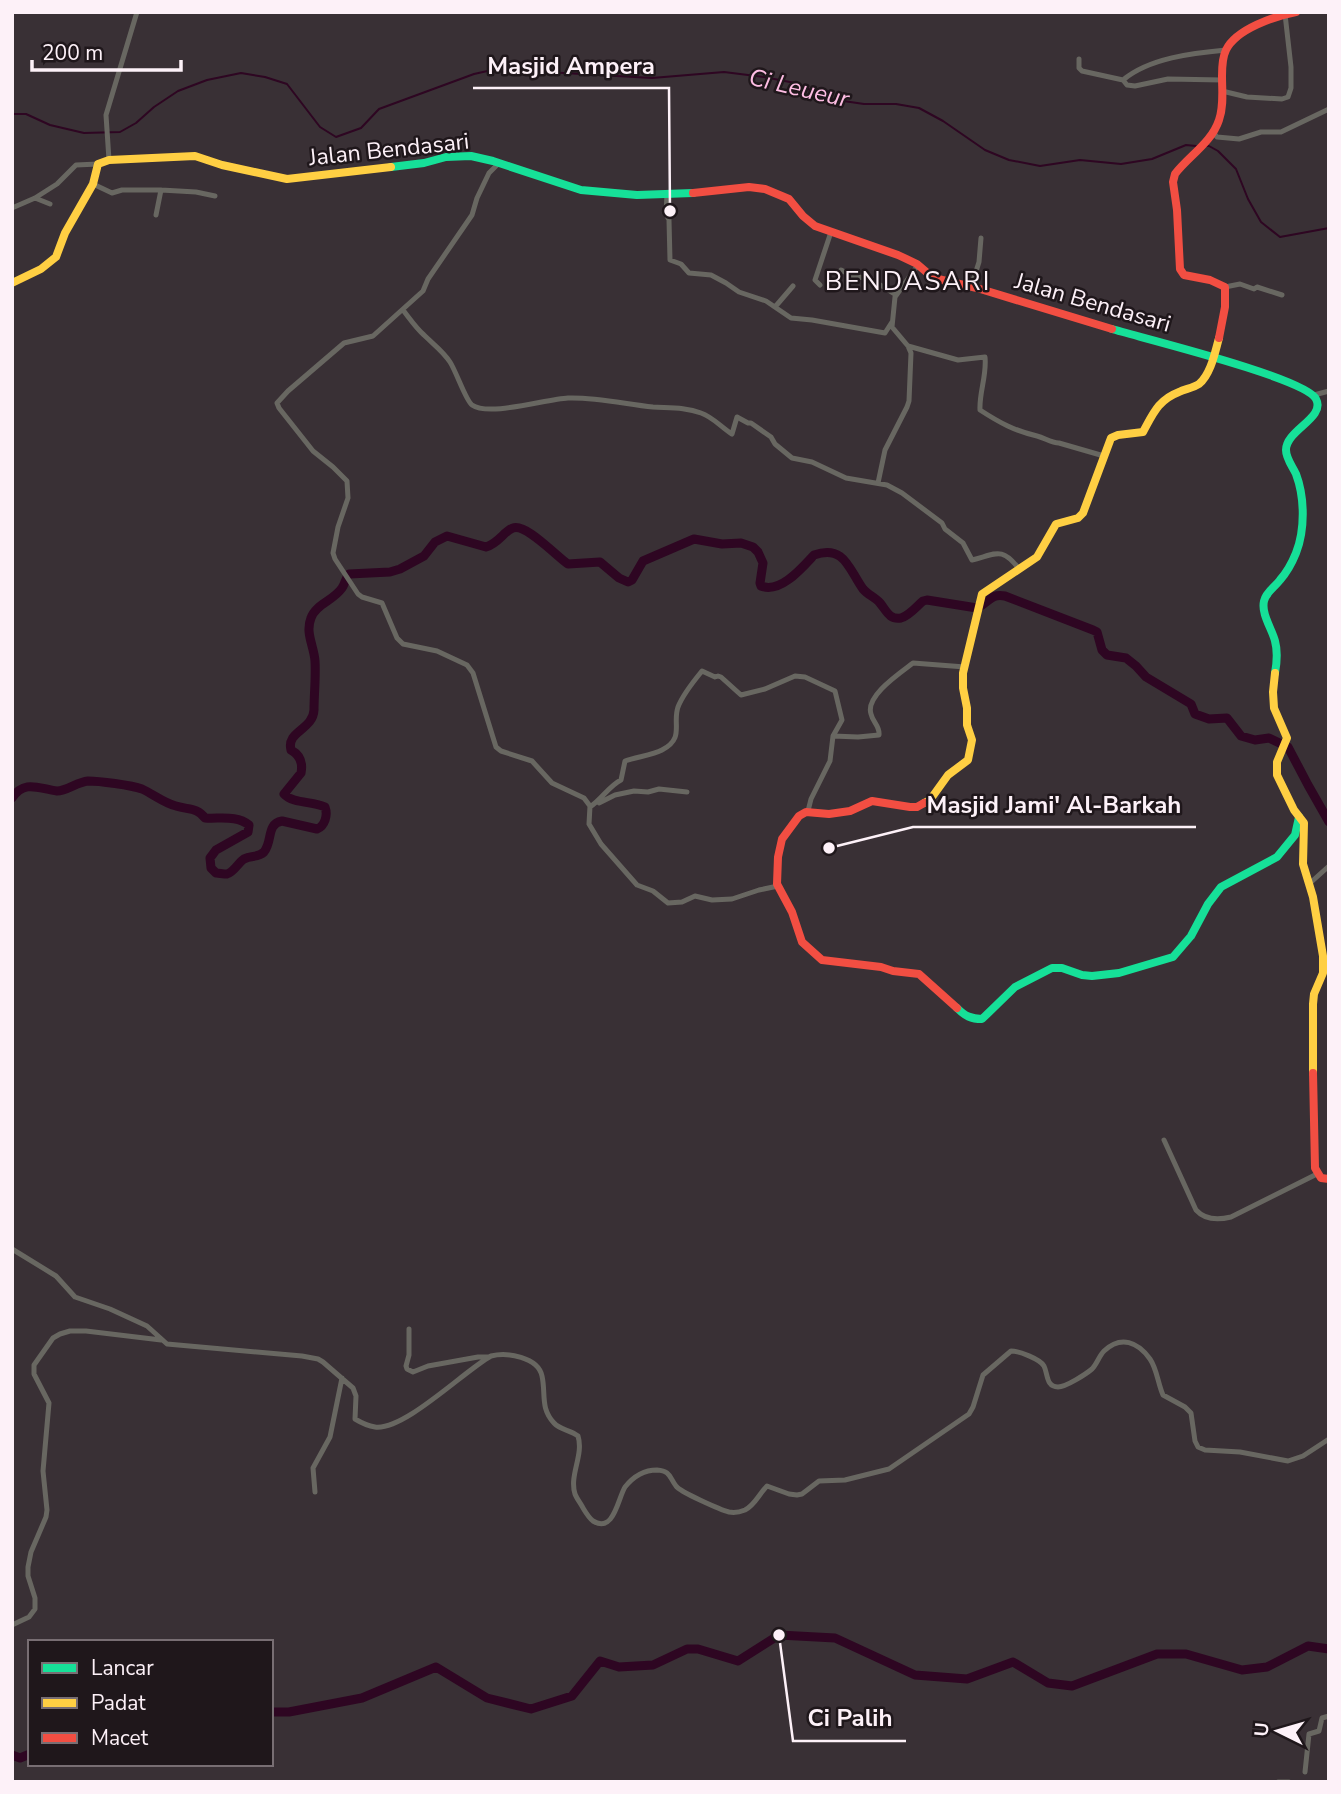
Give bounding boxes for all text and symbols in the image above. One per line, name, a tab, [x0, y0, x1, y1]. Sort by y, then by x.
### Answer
scale bar	[32, 28, 180, 72]
text: 200 m	[42, 39, 103, 67]
callout: Masjid Ampera	[473, 43, 669, 88]
text: Masjid Ampera	[487, 50, 655, 82]
water label: Ci Leueur	[746, 61, 854, 115]
street label: Jalan Bendasari	[306, 126, 471, 173]
district label: BENDASARI	[825, 264, 991, 299]
street label: Jalan Bendasari	[1010, 265, 1174, 340]
callout: Masjid Jami' Al-Barkah	[913, 782, 1196, 827]
text: Masjid Jami' Al-Barkah	[927, 789, 1181, 821]
legend	[28, 1640, 273, 1766]
text: Lancar	[91, 1654, 154, 1682]
text: Padat	[91, 1689, 146, 1717]
callout: Ci Palih	[793, 1696, 906, 1741]
north arrow	[1243, 1696, 1313, 1766]
text: Ci Palih	[808, 1702, 892, 1734]
text: U	[1248, 1721, 1276, 1738]
text: Macet	[91, 1724, 149, 1752]

